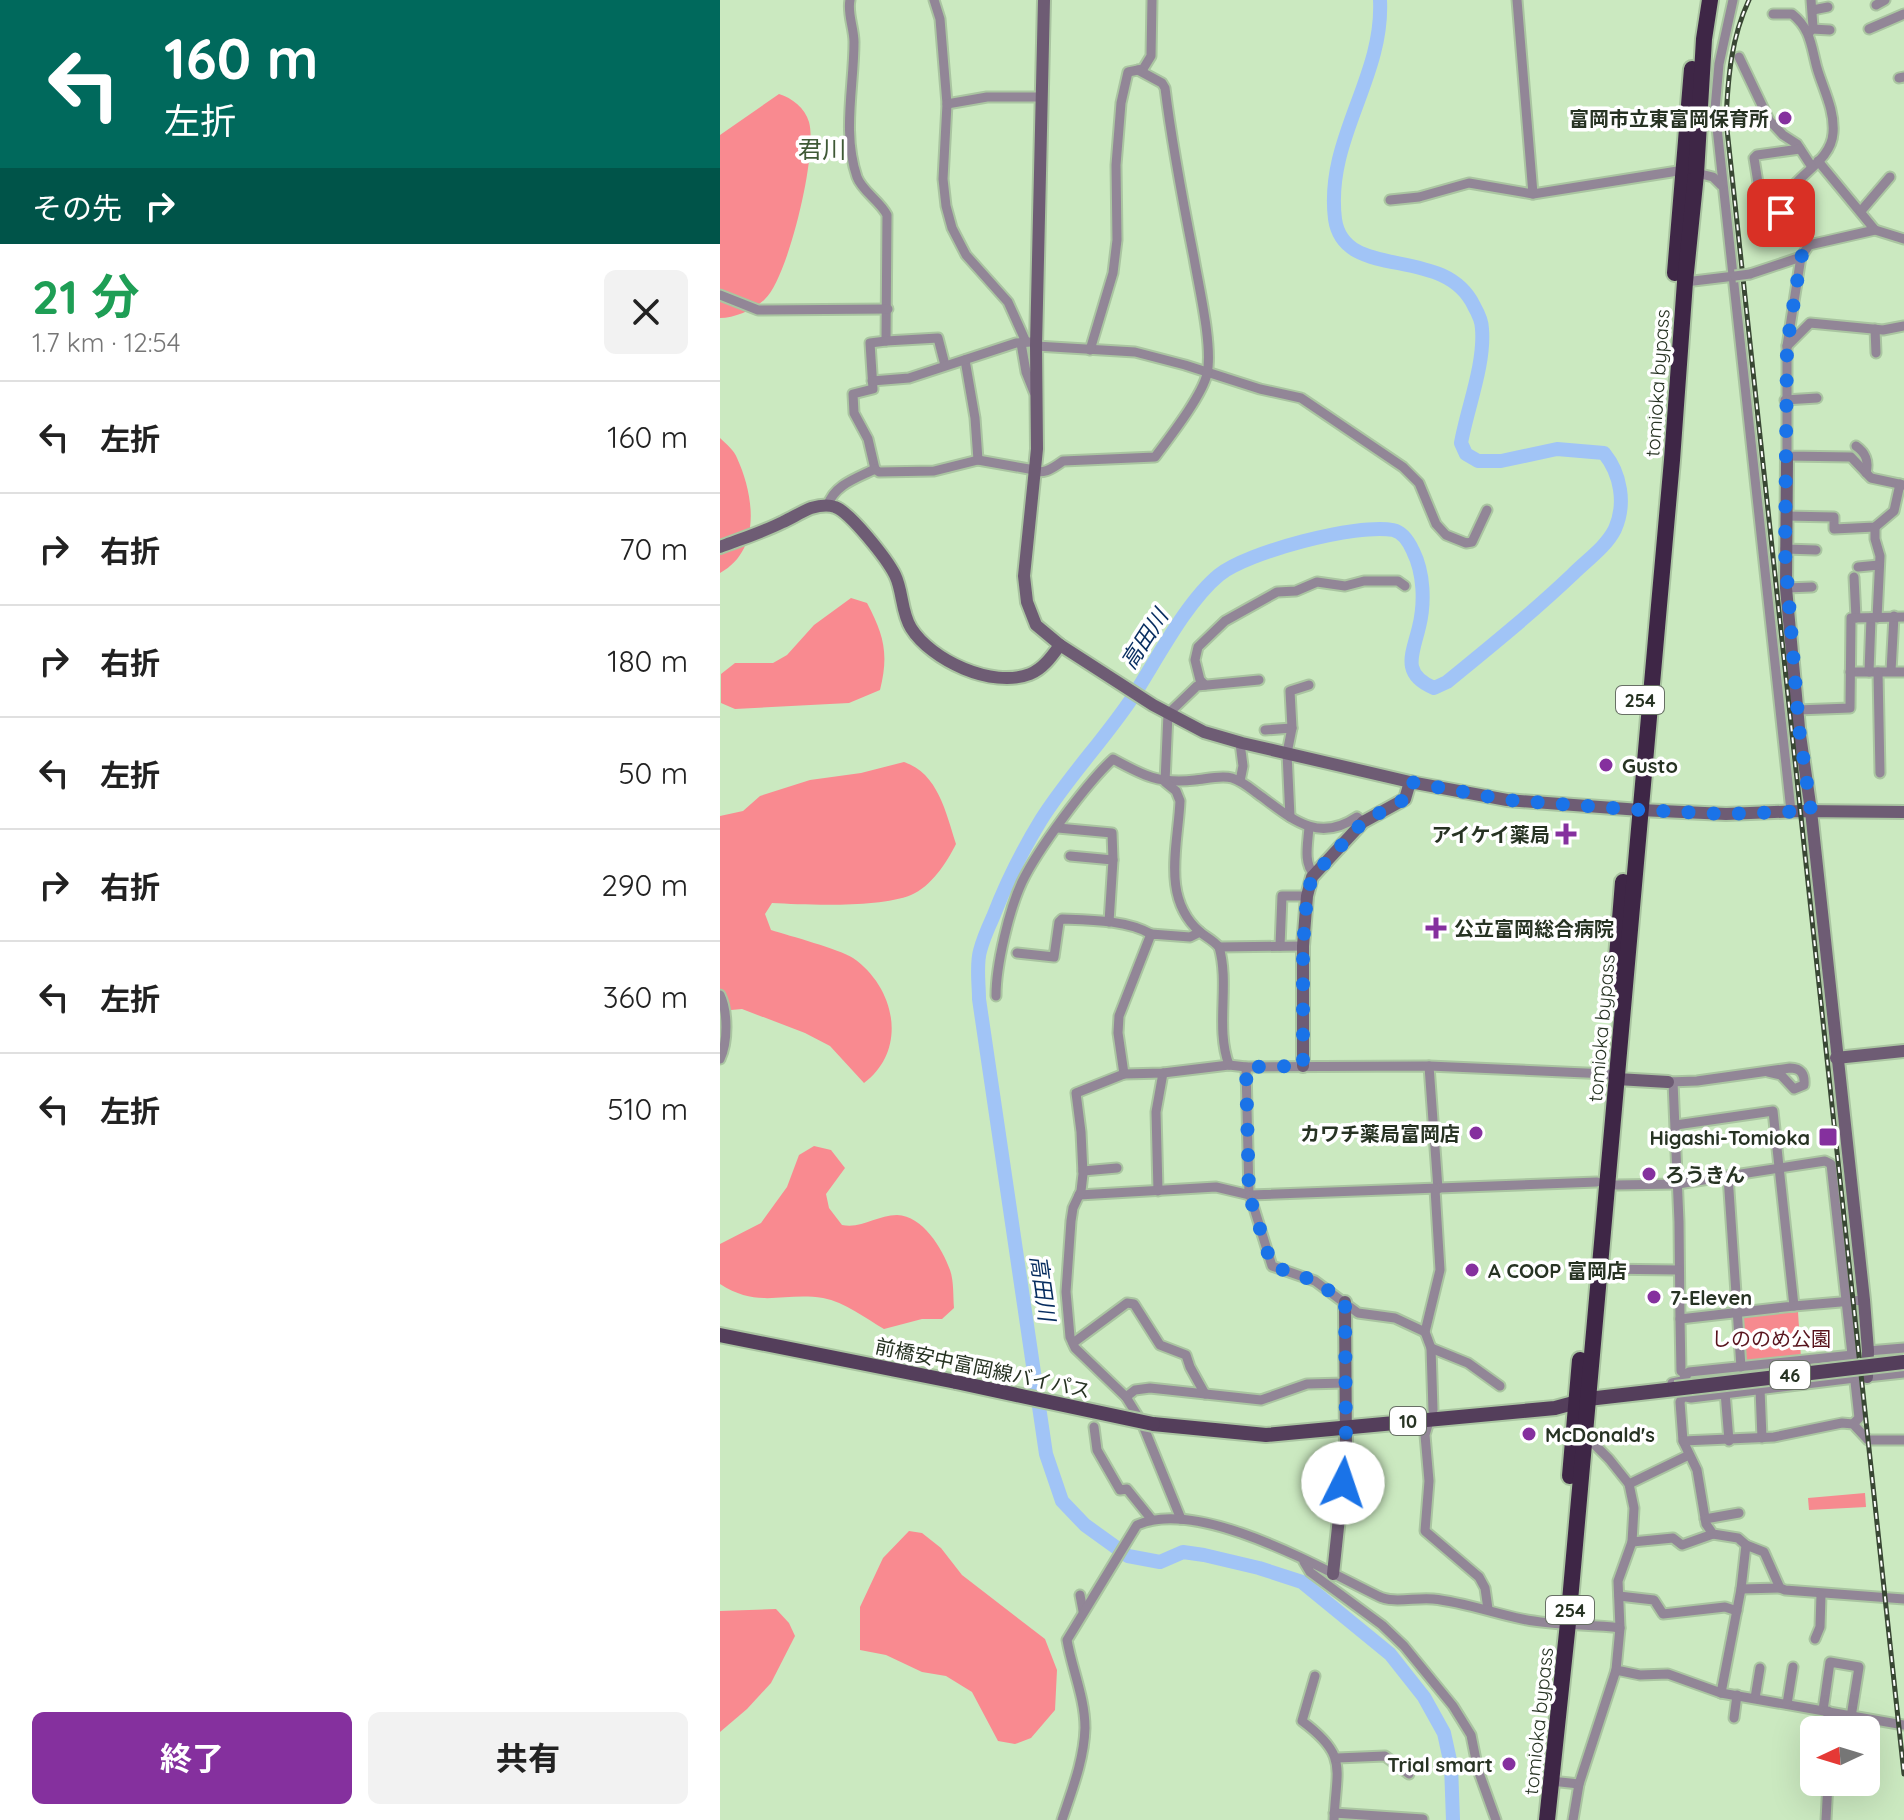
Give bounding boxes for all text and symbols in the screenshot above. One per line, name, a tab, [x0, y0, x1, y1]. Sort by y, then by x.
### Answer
text: 160 m	[164, 23, 318, 93]
icon: left	[32, 32, 136, 136]
text: 左折	[164, 98, 236, 143]
place label: 富岡市立東富岡保育所	[1569, 106, 1769, 131]
marker: 富岡市立東富岡保育所	[1776, 109, 1794, 127]
district label: 君川	[798, 134, 846, 164]
pin	[1747, 179, 1815, 247]
icon: right	[138, 184, 182, 228]
text: その先	[32, 189, 122, 227]
icon: arrive	[1759, 191, 1803, 235]
text: 21 分	[32, 266, 139, 326]
button: close	[604, 270, 688, 354]
street label: tomioka bypass	[1639, 308, 1675, 458]
text: 1.7 km · 12:54	[32, 326, 180, 359]
icon: left	[32, 415, 76, 459]
text: 160 m	[607, 418, 688, 456]
text: 左折	[100, 420, 160, 458]
icon: right	[32, 527, 76, 571]
text: 70 m	[619, 530, 688, 568]
text: 右折	[100, 532, 160, 570]
water label: 高田川	[1114, 602, 1175, 674]
icon: right	[32, 639, 76, 683]
text: 180 m	[607, 642, 688, 680]
text: 右折	[100, 644, 160, 682]
road number: 254	[1616, 686, 1664, 714]
icon: left	[32, 751, 76, 795]
place label: Gusto	[1622, 753, 1678, 778]
text: 50 m	[618, 754, 688, 792]
text: 左折	[100, 756, 160, 794]
marker: Gusto	[1597, 756, 1615, 774]
place label: アイケイ薬局	[1431, 822, 1550, 847]
marker: アイケイ薬局	[1557, 825, 1575, 843]
icon: right	[32, 863, 76, 907]
text: 290 m	[601, 866, 688, 904]
text: 右折	[100, 868, 160, 906]
place label: 公立富岡総合病院	[1454, 916, 1614, 941]
marker: 公立富岡総合病院	[1425, 917, 1447, 939]
street label: tomioka bypass	[1582, 953, 1620, 1103]
icon: left	[32, 975, 76, 1019]
text: 360 m	[603, 978, 688, 1016]
text: 左折	[100, 980, 160, 1018]
icon: left	[32, 1087, 76, 1131]
text: 510 m	[607, 1090, 688, 1128]
text: 左折	[100, 1092, 160, 1130]
place label: カワチ薬局富岡店	[1300, 1121, 1460, 1146]
marker: カワチ薬局富岡店	[1467, 1124, 1485, 1142]
place label: Higashi-Tomioka	[1650, 1125, 1810, 1150]
marker: Higashi-Tomioka	[1817, 1126, 1839, 1148]
place label: ろうきん	[1665, 1162, 1745, 1187]
marker: ろうきん	[1640, 1165, 1658, 1183]
water label: 高田川	[1025, 1253, 1062, 1325]
place label: A COOP 富岡店	[1488, 1258, 1627, 1283]
marker: A COOP 富岡店	[1463, 1261, 1481, 1279]
place label: 7-Eleven	[1670, 1285, 1752, 1310]
marker: 7-Eleven	[1645, 1288, 1663, 1306]
park label: しののめ公園	[1711, 1326, 1831, 1351]
street label: 前橋安中富岡線バイパス	[873, 1333, 1093, 1403]
road number: 46	[1770, 1361, 1810, 1389]
road number: 10	[1390, 1407, 1426, 1435]
place label: McDonald's	[1545, 1422, 1655, 1447]
marker: McDonald's	[1520, 1425, 1538, 1443]
position arrow	[1301, 1441, 1385, 1525]
road number: 254	[1546, 1596, 1594, 1624]
street label: tomioka bypass	[1518, 1646, 1558, 1796]
button: 終了	[32, 1712, 352, 1804]
button: 共有	[368, 1712, 688, 1804]
north arrow	[1800, 1716, 1880, 1796]
map controls	[1800, 1716, 1880, 1796]
place label: Trial smart	[1387, 1752, 1493, 1777]
marker: Trial smart	[1500, 1755, 1518, 1773]

